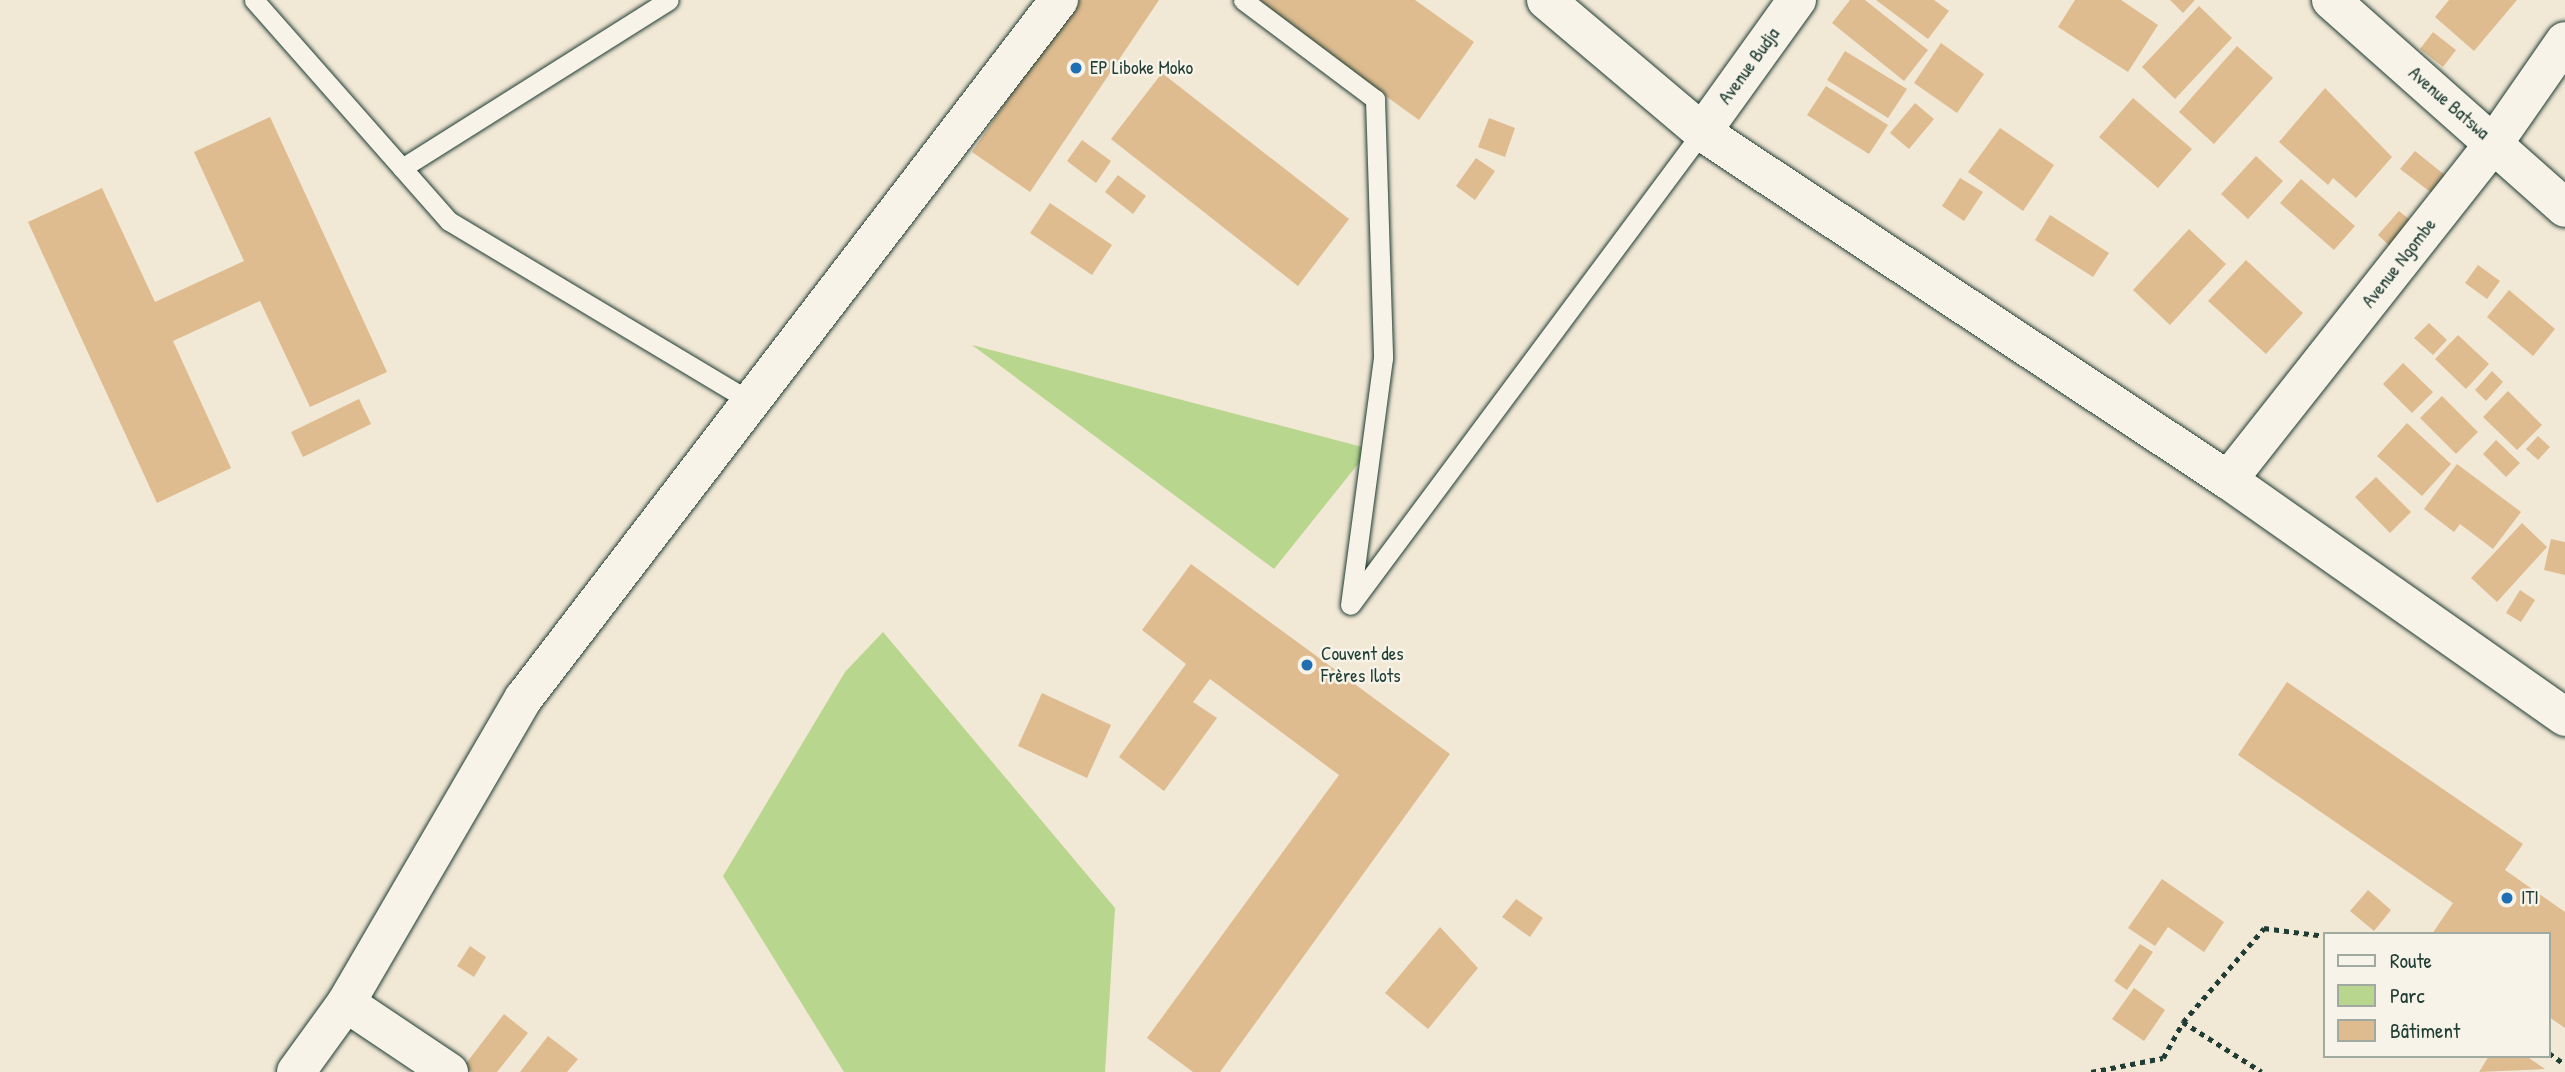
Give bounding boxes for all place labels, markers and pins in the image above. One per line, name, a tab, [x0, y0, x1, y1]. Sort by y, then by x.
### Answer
place label: EP Liboke Moko	[1090, 57, 1193, 79]
marker: EP Liboke Moko	[1068, 60, 1084, 76]
place label: Couvent des Frères Ilots	[1321, 643, 1404, 687]
marker: Couvent des Frères Ilots	[1299, 657, 1315, 673]
place label: ITI	[2521, 887, 2539, 909]
marker: ITI	[2499, 890, 2515, 906]

